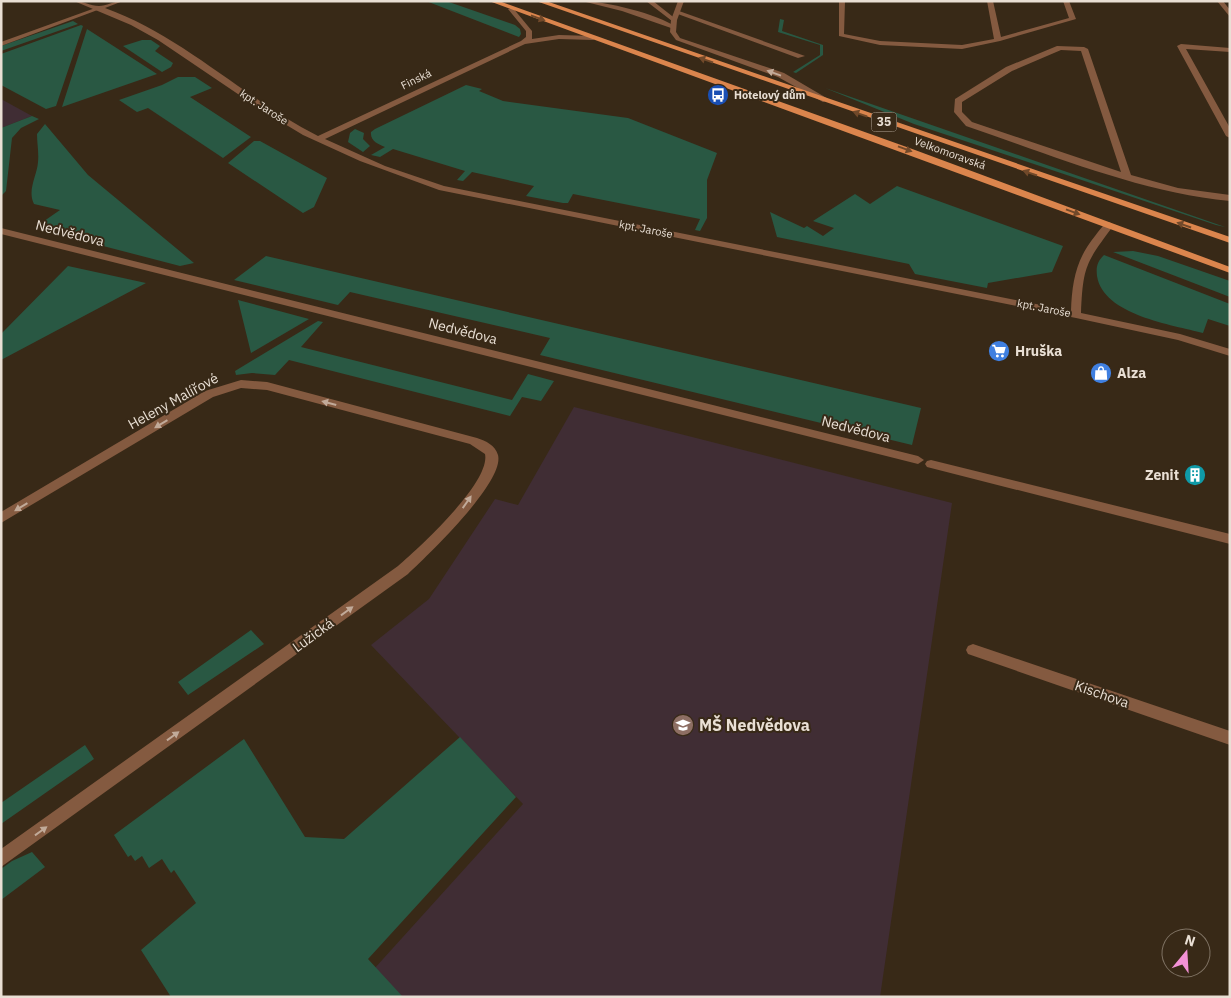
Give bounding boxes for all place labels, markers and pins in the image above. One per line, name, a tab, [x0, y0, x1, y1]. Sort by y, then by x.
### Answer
bus stop icon: Hotelový dům	[706, 83, 730, 107]
place label: Hotelový dům	[734, 88, 806, 102]
supermarket icon: Hruška	[987, 339, 1011, 363]
place label: Hruška	[1015, 342, 1062, 360]
shop icon: Alza	[1089, 361, 1113, 385]
place label: Alza	[1117, 364, 1146, 382]
building icon: Zenit	[1183, 463, 1207, 487]
place label: Zenit	[1145, 466, 1179, 484]
school or university icon: MŠ Nedvědova	[671, 713, 695, 737]
place label: MŠ Nedvědova	[699, 714, 810, 735]

